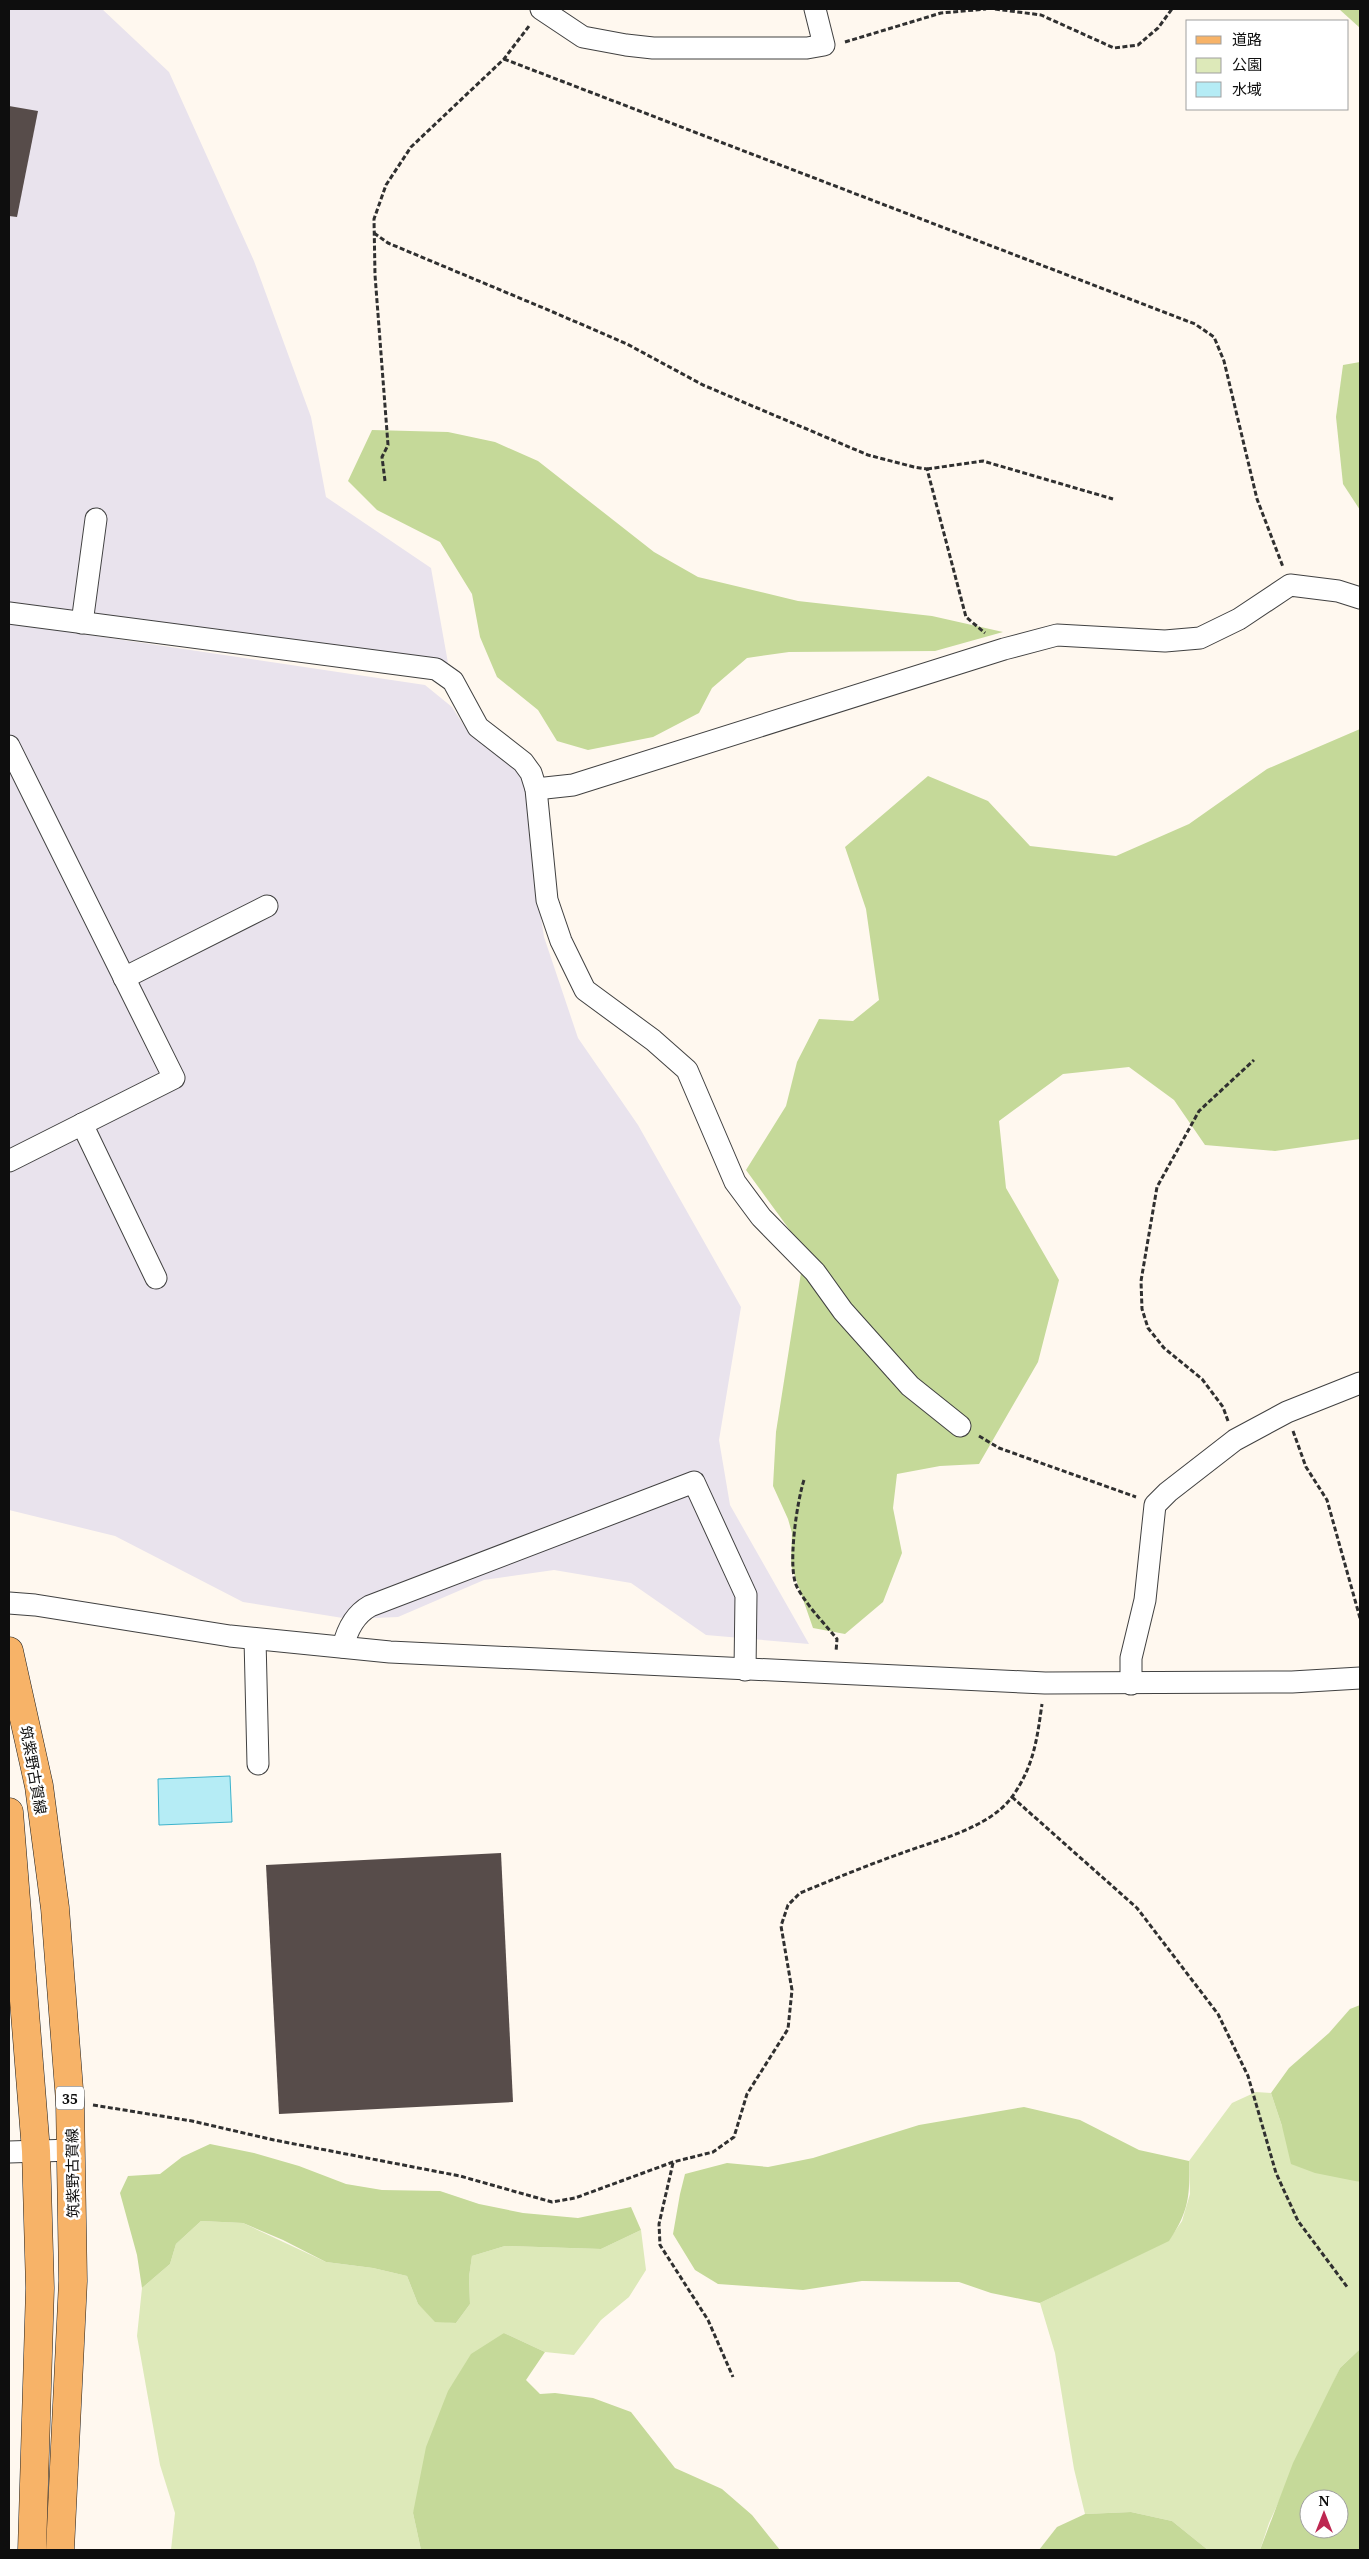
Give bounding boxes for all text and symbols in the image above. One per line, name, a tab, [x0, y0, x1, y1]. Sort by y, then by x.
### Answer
legend	[1186, 20, 1349, 110]
text: 道路	[1232, 29, 1262, 49]
text: 公園	[1232, 54, 1262, 74]
text: 水域	[1232, 79, 1262, 99]
street label: 筑紫野古賀線	[16, 1724, 52, 1816]
road number: 35	[56, 2086, 84, 2110]
street label: 筑紫野古賀線	[61, 2128, 83, 2218]
north arrow	[1299, 2489, 1349, 2539]
text: N	[1318, 2491, 1330, 2510]

